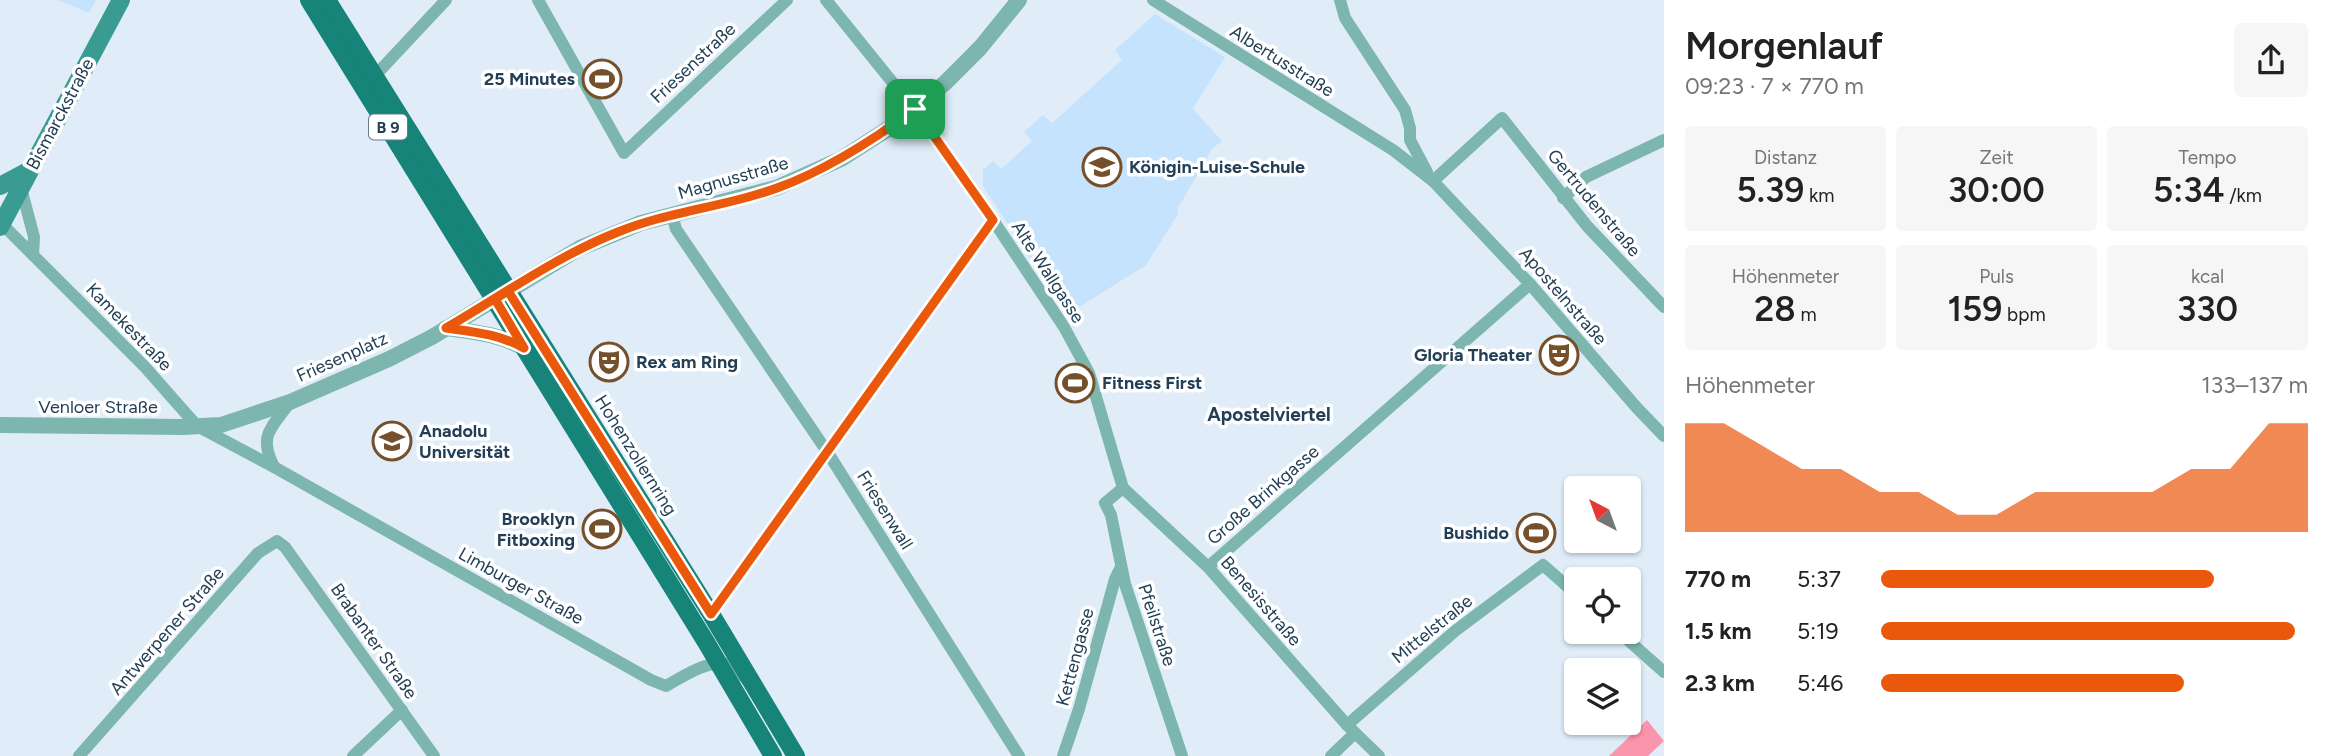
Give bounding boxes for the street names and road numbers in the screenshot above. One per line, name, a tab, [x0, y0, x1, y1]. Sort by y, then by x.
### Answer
street label: Friesenstraße	[646, 18, 740, 108]
street label: Albertusstraße	[1226, 20, 1338, 102]
street label: Bismarckstraße	[21, 54, 99, 173]
road number: B 9	[369, 114, 407, 140]
street label: Gertrudenstraße	[1543, 145, 1645, 261]
street label: Magnusstraße	[675, 152, 791, 204]
street label: Alte Wallgasse	[1007, 217, 1089, 327]
street label: Apostelnstraße	[1514, 242, 1612, 350]
street label: Kamekestraße	[82, 278, 177, 376]
street label: Friesenplatz	[293, 327, 391, 387]
street label: Hohenzollernring	[590, 391, 682, 519]
street label: Venloer Straße	[38, 396, 158, 418]
street label: Große Brinkgasse	[1203, 440, 1323, 549]
street label: Friesenwall	[852, 467, 918, 553]
street label: Limburger Straße	[455, 543, 588, 630]
street label: Benesisstraße	[1216, 551, 1306, 651]
street label: Antwerpener Straße	[105, 562, 229, 700]
street label: Brabanter Straße	[326, 579, 422, 703]
street label: Pfeilstraße	[1133, 581, 1181, 669]
street label: Mittelstraße	[1387, 590, 1477, 668]
street label: Kettengasse	[1051, 605, 1099, 708]

